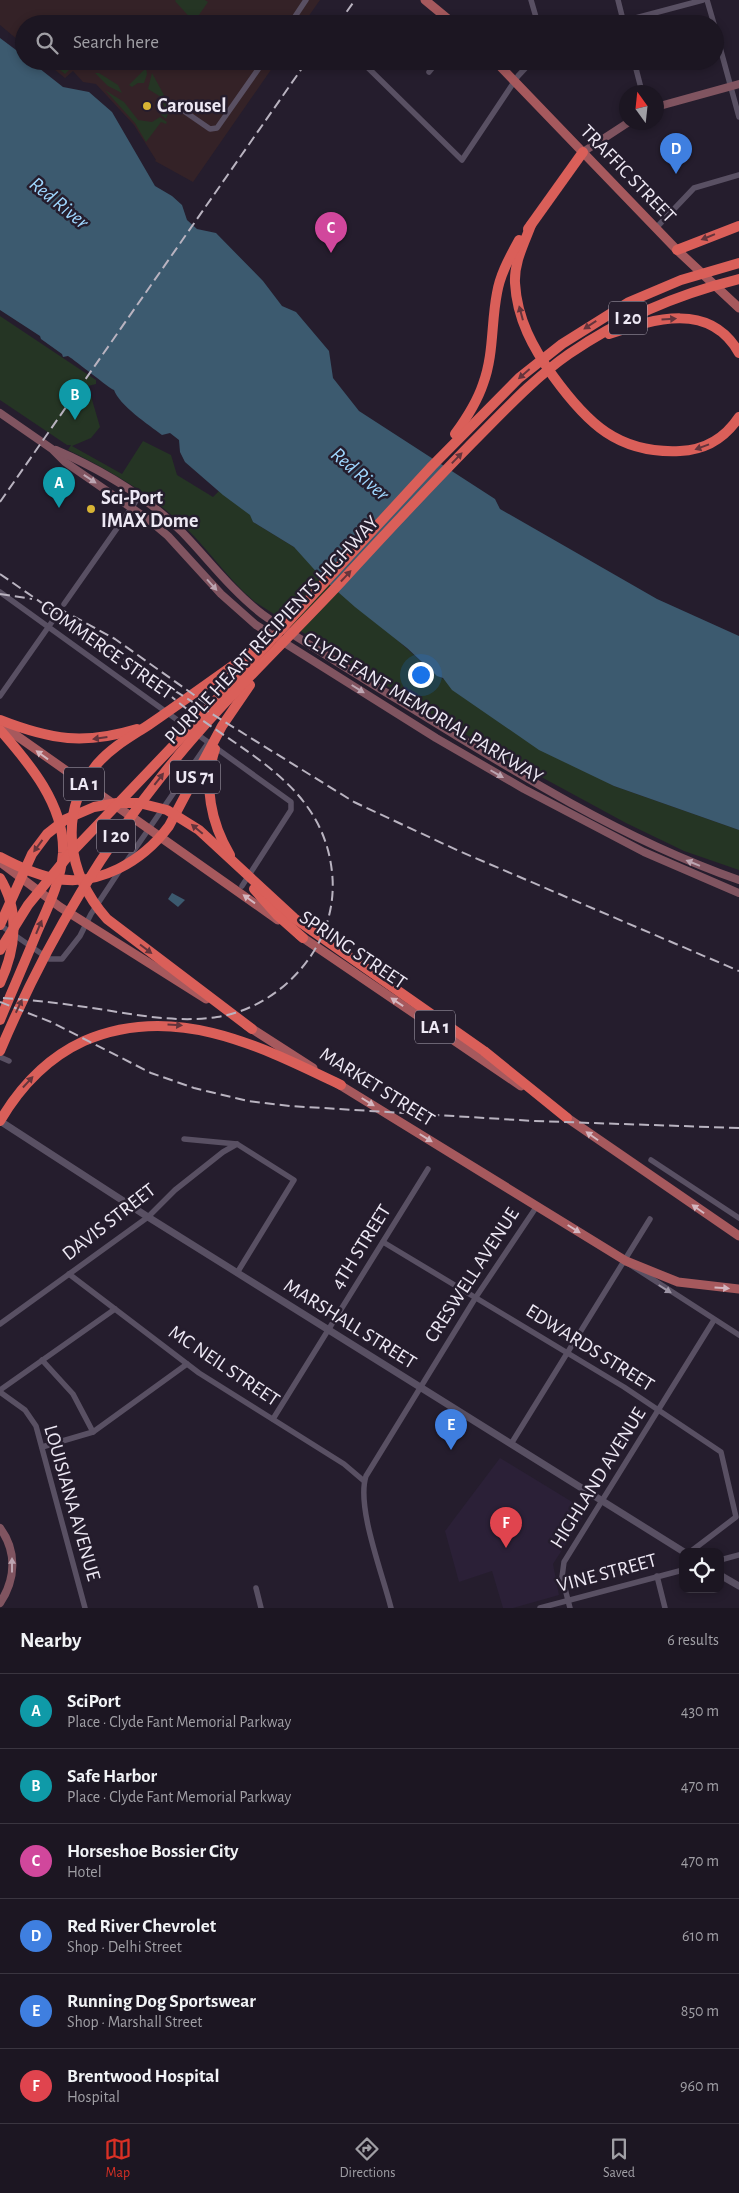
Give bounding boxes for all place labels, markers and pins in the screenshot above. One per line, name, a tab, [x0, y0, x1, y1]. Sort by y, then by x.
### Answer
place label: Carousel	[157, 96, 226, 116]
marker: Carousel	[141, 100, 153, 112]
pin: D	[660, 133, 692, 174]
pin: C	[315, 212, 347, 253]
pin: B	[59, 379, 91, 420]
pin: A	[43, 467, 75, 508]
place label: Sci-Port IMAX Dome	[101, 488, 198, 531]
marker: Sci-Port IMAX Dome	[85, 503, 97, 515]
pin: E	[435, 1409, 467, 1450]
pin: F	[490, 1507, 522, 1548]

